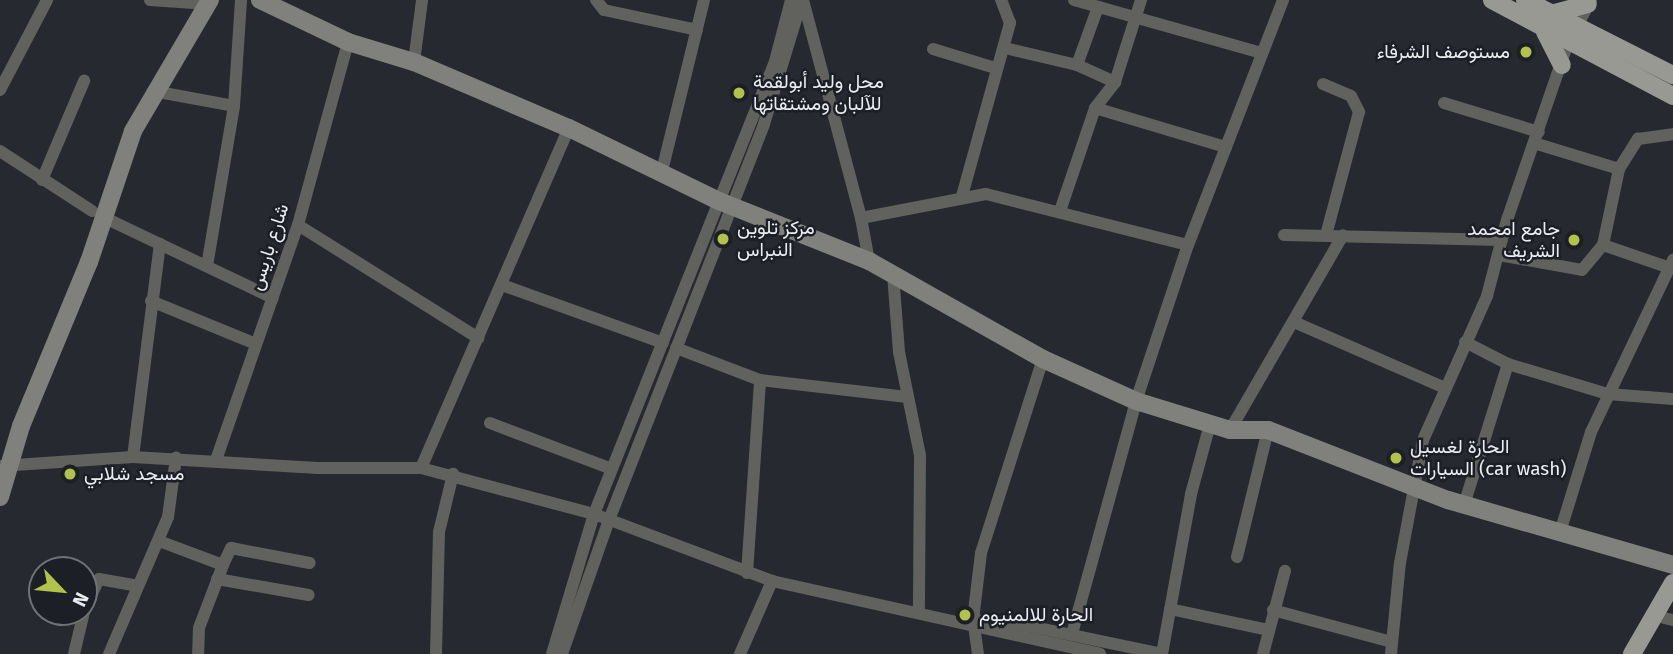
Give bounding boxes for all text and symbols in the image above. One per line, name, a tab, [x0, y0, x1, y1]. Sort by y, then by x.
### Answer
place label: مستوصف الشرفاء	[1377, 41, 1510, 63]
marker: مستوصف الشرفاء	[1516, 42, 1536, 62]
place label: محل وليد أبولقمة للآلبان ومشتقاتها	[753, 71, 884, 115]
marker: محل وليد أبولقمة للآلبان ومشتقاتها	[731, 85, 747, 101]
street label: شارع باريس	[244, 201, 294, 293]
place label: مركز تلوين النبراس	[737, 217, 815, 261]
place label: جامع امحمد الشريف	[1467, 218, 1560, 262]
marker: مركز تلوين النبراس	[715, 231, 731, 247]
marker: جامع امحمد الشريف	[1566, 232, 1582, 248]
place label: الحارة لغسيل السيارات (car wash)	[1410, 436, 1567, 480]
marker: الحارة لغسيل السيارات (car wash)	[1388, 450, 1404, 466]
place label: مسجد شلابي	[84, 463, 184, 485]
marker: مسجد شلابي	[62, 466, 78, 482]
north arrow	[28, 556, 98, 626]
text: N	[67, 589, 94, 610]
place label: الحارة للالمنيوم	[979, 604, 1093, 626]
marker: الحارة للالمنيوم	[957, 607, 973, 623]

